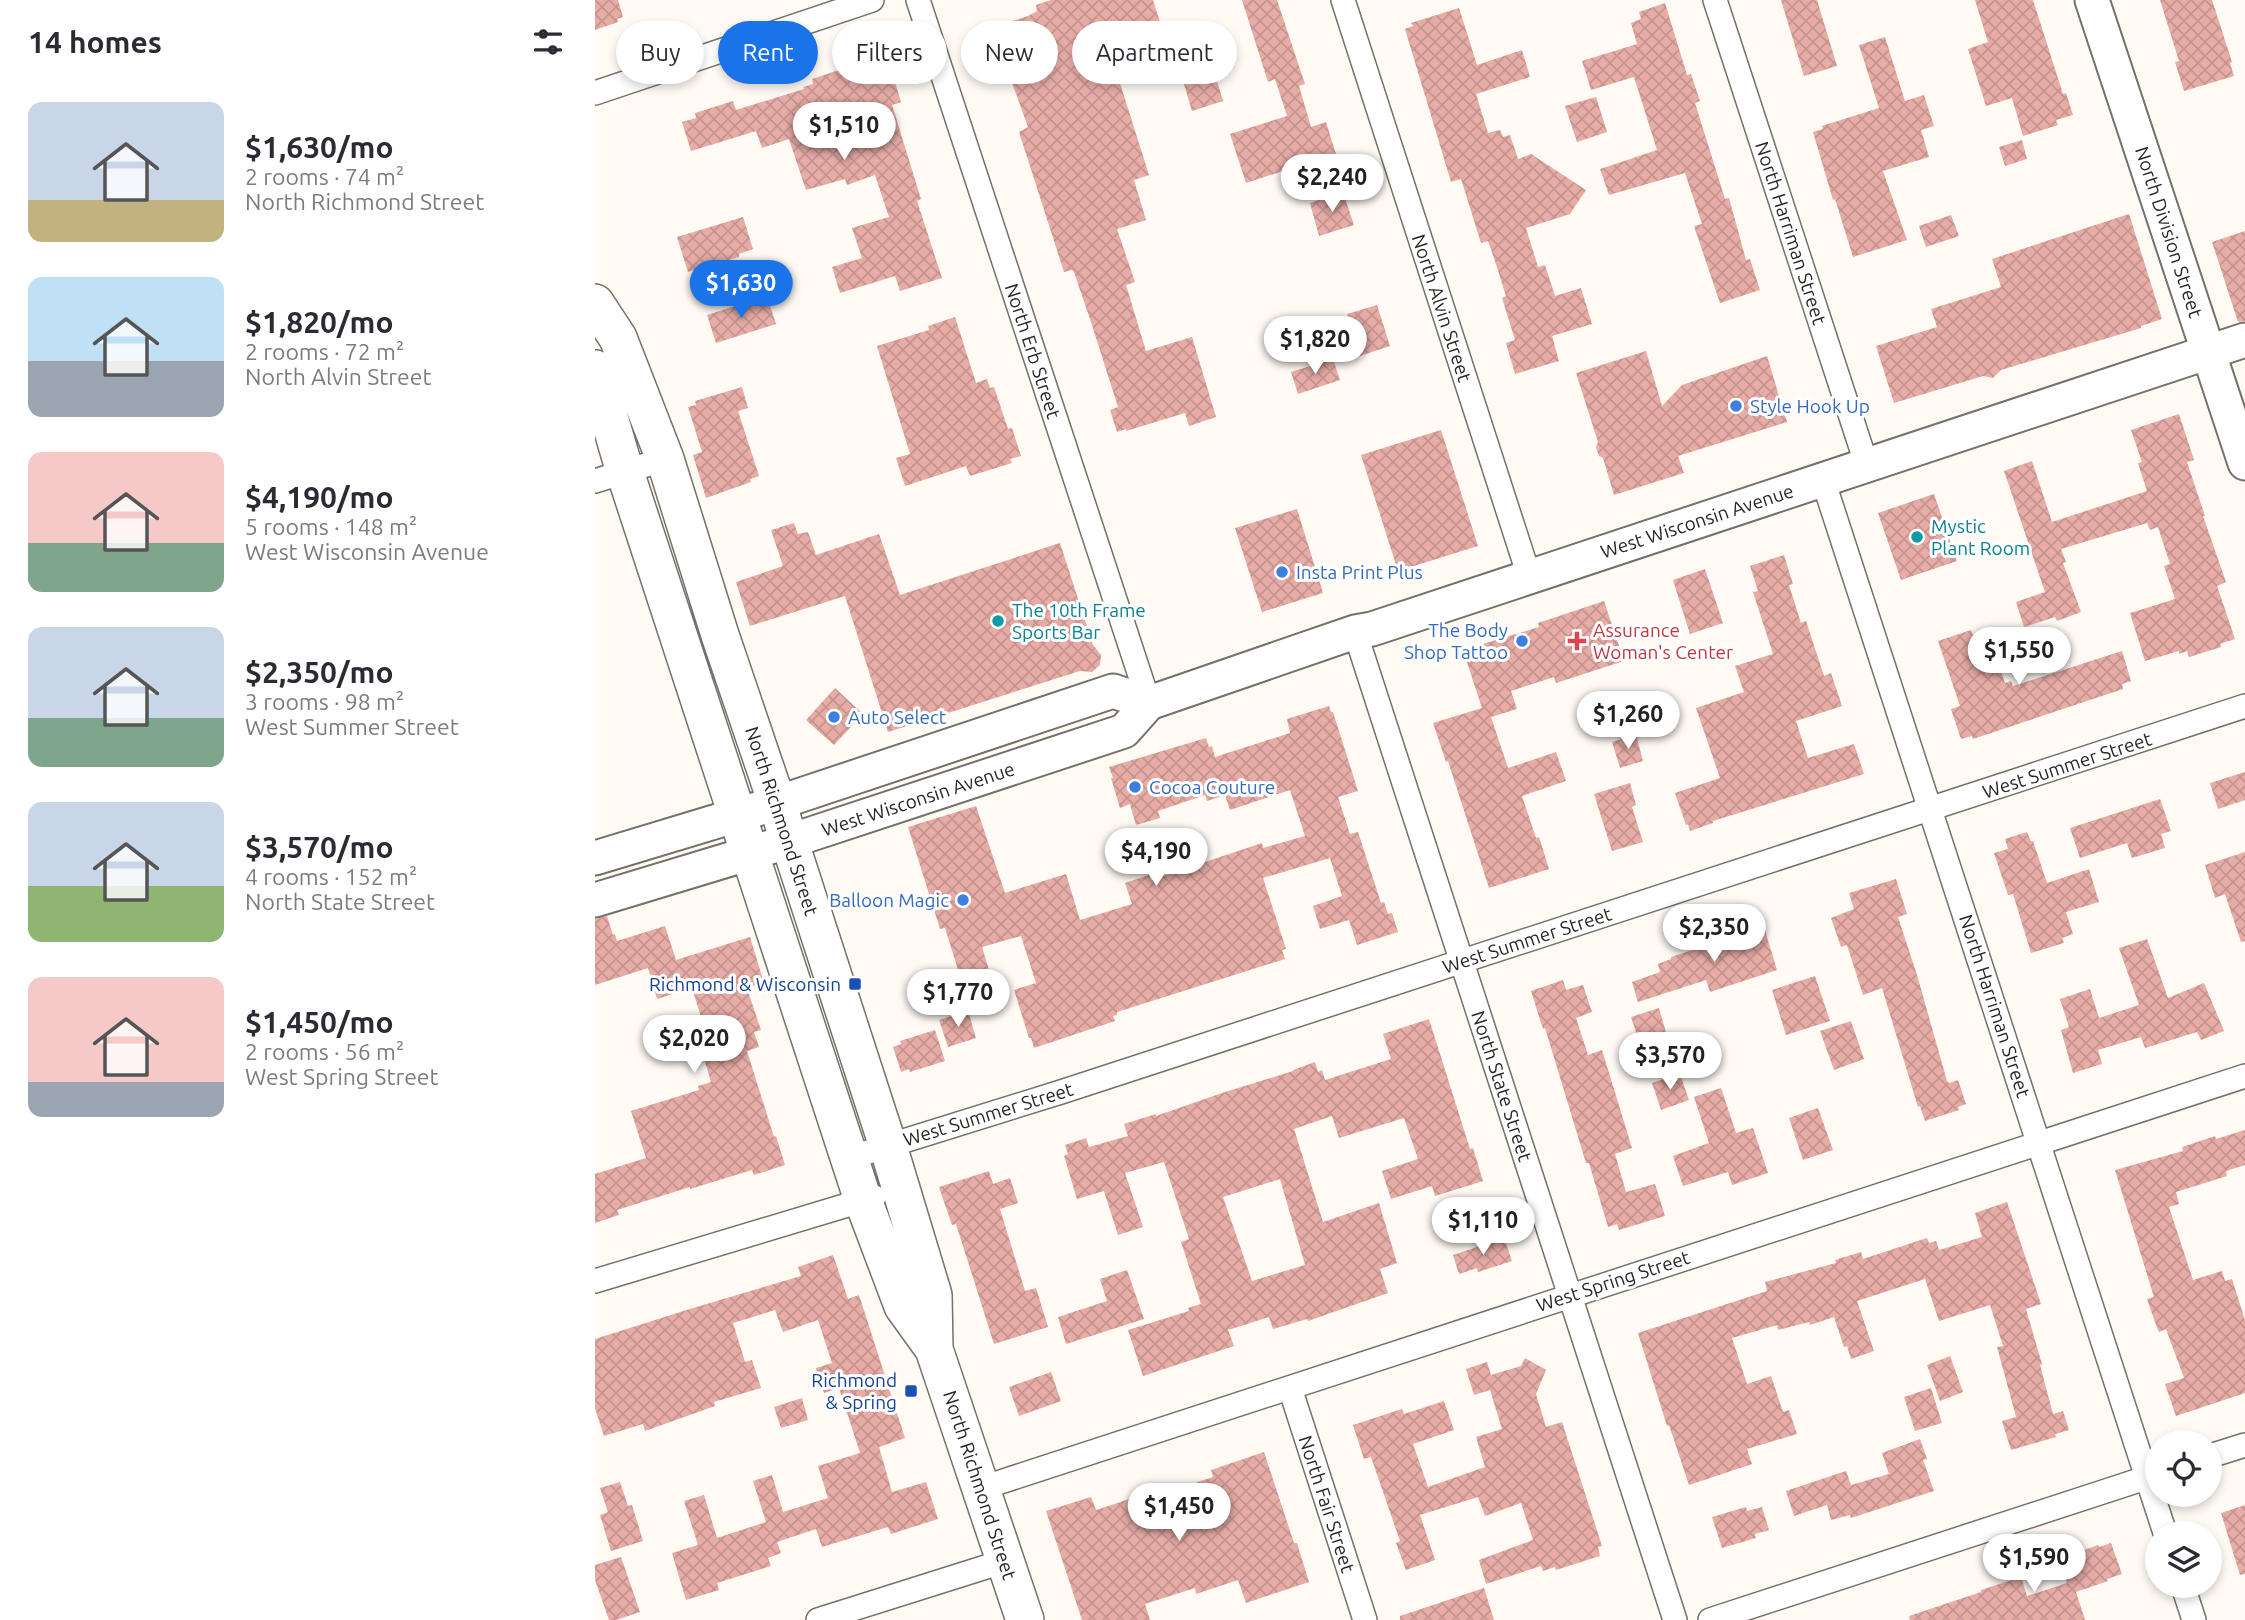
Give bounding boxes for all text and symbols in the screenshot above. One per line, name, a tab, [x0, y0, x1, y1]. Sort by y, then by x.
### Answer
chip: Buy	[616, 21, 704, 84]
chip: Rent	[718, 21, 818, 84]
chip: Filters	[832, 21, 947, 84]
chip: New	[961, 21, 1058, 84]
chip: Apartment	[1072, 21, 1237, 84]
icon: filters	[529, 23, 567, 61]
text: 14 homes	[28, 25, 162, 59]
pin: $1,510	[787, 102, 901, 162]
text: $1,510	[809, 112, 879, 137]
icon: home	[84, 130, 168, 214]
text: $1,630/mo	[245, 130, 394, 164]
street label: North Harriman Street	[1751, 139, 1831, 328]
street label: North Division Street	[2131, 144, 2207, 321]
pin: $2,240	[1275, 154, 1389, 214]
text: 2 rooms · 74 m²	[245, 164, 404, 189]
text: $2,240	[1297, 164, 1367, 189]
text: North Richmond Street	[245, 189, 484, 214]
street label: North Alvin Street	[1408, 231, 1476, 385]
pin: $1,630	[684, 260, 798, 320]
text: $1,630	[706, 270, 776, 295]
street label: North Erb Street	[1001, 281, 1065, 422]
icon: home	[84, 305, 168, 389]
text: $1,820/mo	[245, 305, 394, 339]
pin: $1,820	[1258, 316, 1372, 376]
text: $1,820	[1280, 326, 1350, 351]
text: 2 rooms · 72 m²	[245, 339, 404, 364]
text: North Alvin Street	[245, 364, 431, 389]
place label: Style Hook Up	[1750, 395, 1870, 417]
marker: Style Hook Up	[1728, 398, 1744, 414]
street label: West Wisconsin Avenue	[1598, 479, 1796, 563]
icon: home	[84, 480, 168, 564]
text: $4,190/mo	[245, 480, 394, 514]
text: 5 rooms · 148 m²	[245, 514, 417, 539]
place label: Mystic Plant Room	[1931, 515, 2030, 559]
marker: Mystic Plant Room	[1909, 529, 1925, 545]
text: West Wisconsin Avenue	[245, 539, 489, 564]
place label: Insta Print Plus	[1296, 561, 1423, 583]
marker: Insta Print Plus	[1274, 564, 1290, 580]
place label: The 10th Frame Sports Bar	[1012, 599, 1146, 643]
marker: The 10th Frame Sports Bar	[990, 613, 1006, 629]
place label: The Body Shop Tattoo	[1404, 619, 1508, 663]
place label: Assurance Woman's Center	[1593, 619, 1733, 663]
pin: $1,550	[1962, 628, 2076, 687]
marker: Assurance Woman's Center	[1567, 631, 1587, 651]
marker: The Body Shop Tattoo	[1514, 633, 1530, 649]
text: $1,550	[1984, 637, 2054, 662]
icon: home	[84, 655, 168, 739]
text: $2,350/mo	[245, 655, 394, 689]
text: 3 rooms · 98 m²	[245, 689, 404, 714]
pin: $1,260	[1571, 692, 1685, 751]
text: $1,260	[1593, 701, 1663, 726]
place label: Auto Select	[848, 706, 947, 728]
marker: Auto Select	[826, 709, 842, 725]
text: West Summer Street	[245, 714, 459, 739]
street label: North Richmond Street	[741, 724, 823, 919]
street label: West Summer Street	[1980, 727, 2155, 803]
street label: West Wisconsin Avenue	[819, 757, 1017, 841]
place label: Cocoa Couture	[1149, 776, 1275, 798]
marker: Cocoa Couture	[1127, 779, 1143, 795]
pin: $4,190	[1099, 828, 1213, 888]
icon: home	[84, 830, 168, 914]
text: $3,570/mo	[245, 830, 394, 864]
text: $4,190	[1121, 838, 1191, 863]
text: 4 rooms · 152 m²	[245, 864, 417, 889]
text: North State Street	[245, 889, 435, 914]
place label: Balloon Magic	[829, 889, 949, 911]
marker: Balloon Magic	[955, 892, 971, 908]
street label: West Summer Street	[1440, 902, 1615, 978]
pin: $2,350	[1657, 904, 1771, 964]
street label: North Harriman Street	[1955, 912, 2035, 1101]
text: $2,350	[1679, 914, 1749, 939]
pin: $1,770	[901, 970, 1015, 1029]
place label: Richmond & Wisconsin	[649, 973, 841, 995]
marker: Richmond & Wisconsin	[847, 976, 863, 992]
text: $1,770	[923, 979, 993, 1004]
icon: home	[84, 1005, 168, 1089]
text: $1,450/mo	[245, 1005, 394, 1039]
street label: North State Street	[1467, 1008, 1537, 1165]
pin: $2,020	[637, 1016, 751, 1075]
text: $2,020	[659, 1025, 729, 1050]
pin: $3,570	[1613, 1032, 1727, 1092]
text: 2 rooms · 56 m²	[245, 1039, 404, 1064]
text: $3,570	[1635, 1042, 1705, 1067]
text: West Spring Street	[245, 1064, 439, 1089]
street label: West Summer Street	[900, 1078, 1076, 1150]
pin: $1,110	[1426, 1198, 1540, 1257]
text: $1,110	[1448, 1207, 1518, 1232]
street label: West Spring Street	[1534, 1246, 1693, 1316]
place label: Richmond & Spring	[811, 1369, 897, 1413]
marker: Richmond & Spring	[903, 1383, 919, 1399]
street label: North Richmond Street	[939, 1388, 1021, 1583]
map controls	[2145, 1430, 2222, 1598]
button: locate	[2145, 1430, 2222, 1507]
street label: North Fair Street	[1294, 1433, 1360, 1576]
pin: $1,450	[1122, 1484, 1236, 1543]
text: $1,450	[1144, 1493, 1214, 1518]
button: layers	[2145, 1521, 2222, 1598]
pin: $1,590	[1977, 1534, 2091, 1594]
text: $1,590	[1999, 1544, 2069, 1569]

